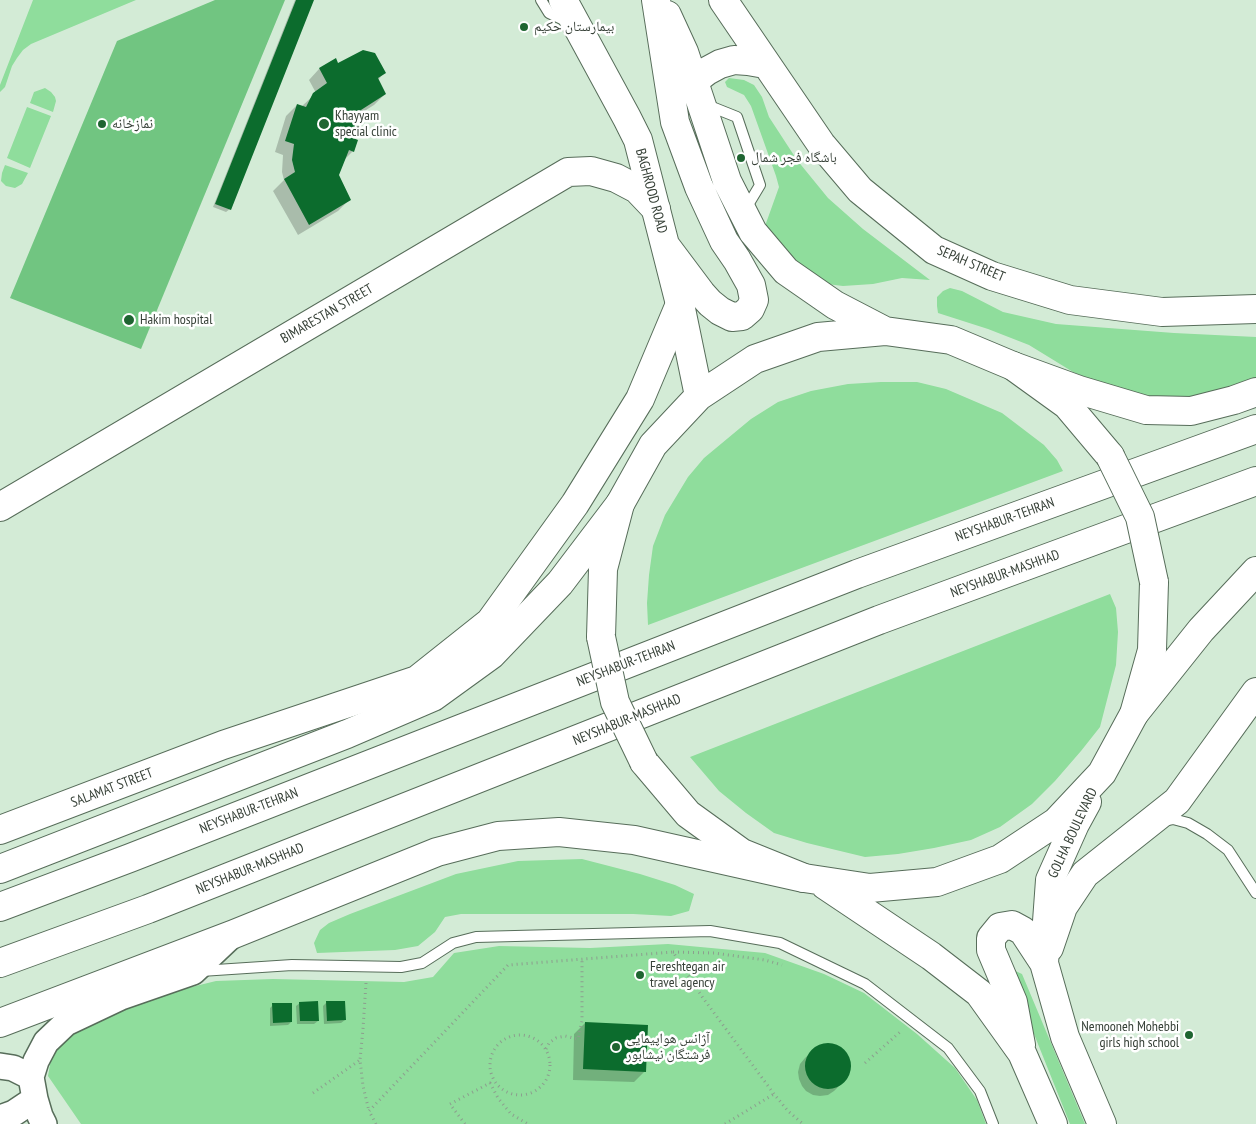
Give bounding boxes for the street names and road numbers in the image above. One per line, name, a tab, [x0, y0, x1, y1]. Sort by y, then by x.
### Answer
street label: BAGHROOD ROAD	[632, 147, 670, 235]
street label: SEPAH STREET	[935, 242, 1007, 286]
street label: BIMARESTAN STREET	[278, 281, 376, 347]
street label: NEYSHABUR-TEHRAN	[953, 494, 1057, 546]
street label: NEYSHABUR-MASHHAD	[948, 546, 1062, 602]
street label: NEYSHABUR-TEHRAN	[574, 637, 678, 691]
street label: NEYSHABUR-MASHHAD	[571, 691, 683, 749]
street label: SALAMAT STREET	[69, 765, 155, 811]
street label: NEYSHABUR-TEHRAN	[197, 784, 301, 838]
street label: GOLHA BOULEVARD	[1045, 785, 1101, 881]
street label: NEYSHABUR-MASHHAD	[194, 840, 306, 898]

